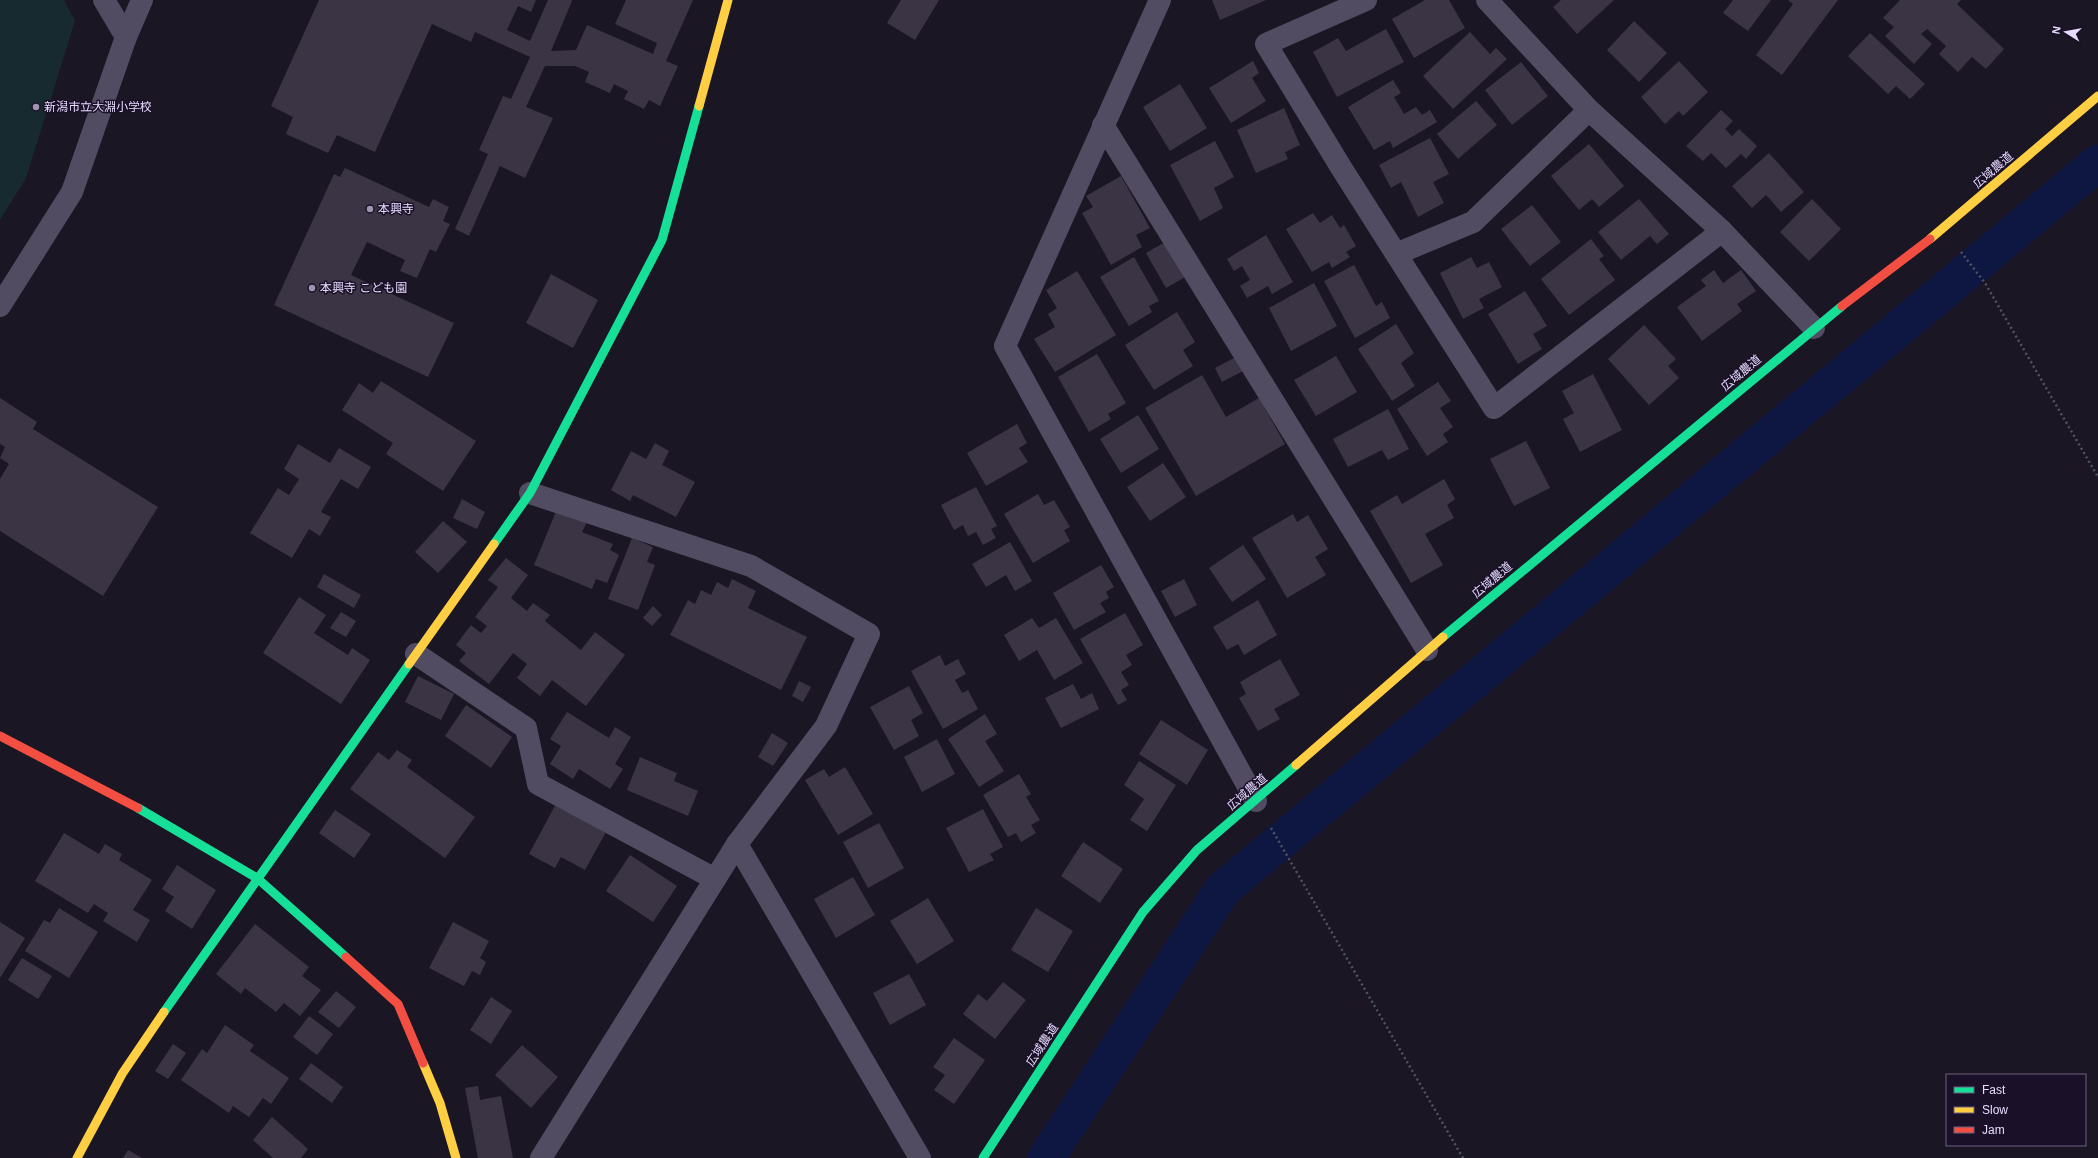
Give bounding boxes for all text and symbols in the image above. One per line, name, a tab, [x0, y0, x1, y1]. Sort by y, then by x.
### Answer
north arrow	[2046, 12, 2086, 52]
text: N	[2050, 25, 2063, 35]
place label: 新潟市立大淵小学校	[44, 100, 152, 114]
marker: 新潟市立大淵小学校	[31, 102, 41, 112]
street label: 広域農道	[1970, 149, 2016, 191]
place label: 本興寺	[378, 202, 414, 216]
marker: 本興寺	[365, 204, 375, 214]
place label: 本興寺 こども園	[320, 281, 407, 295]
marker: 本興寺 こども園	[307, 283, 317, 293]
street label: 広域農道	[1718, 352, 1764, 394]
street label: 広域農道	[1469, 559, 1515, 601]
street label: 広域農道	[1224, 771, 1270, 813]
street label: 広域農道	[1023, 1021, 1061, 1069]
legend	[1946, 1074, 2086, 1146]
text: Fast	[1982, 1083, 2006, 1097]
text: Slow	[1982, 1103, 2008, 1117]
text: Jam	[1982, 1123, 2005, 1137]

